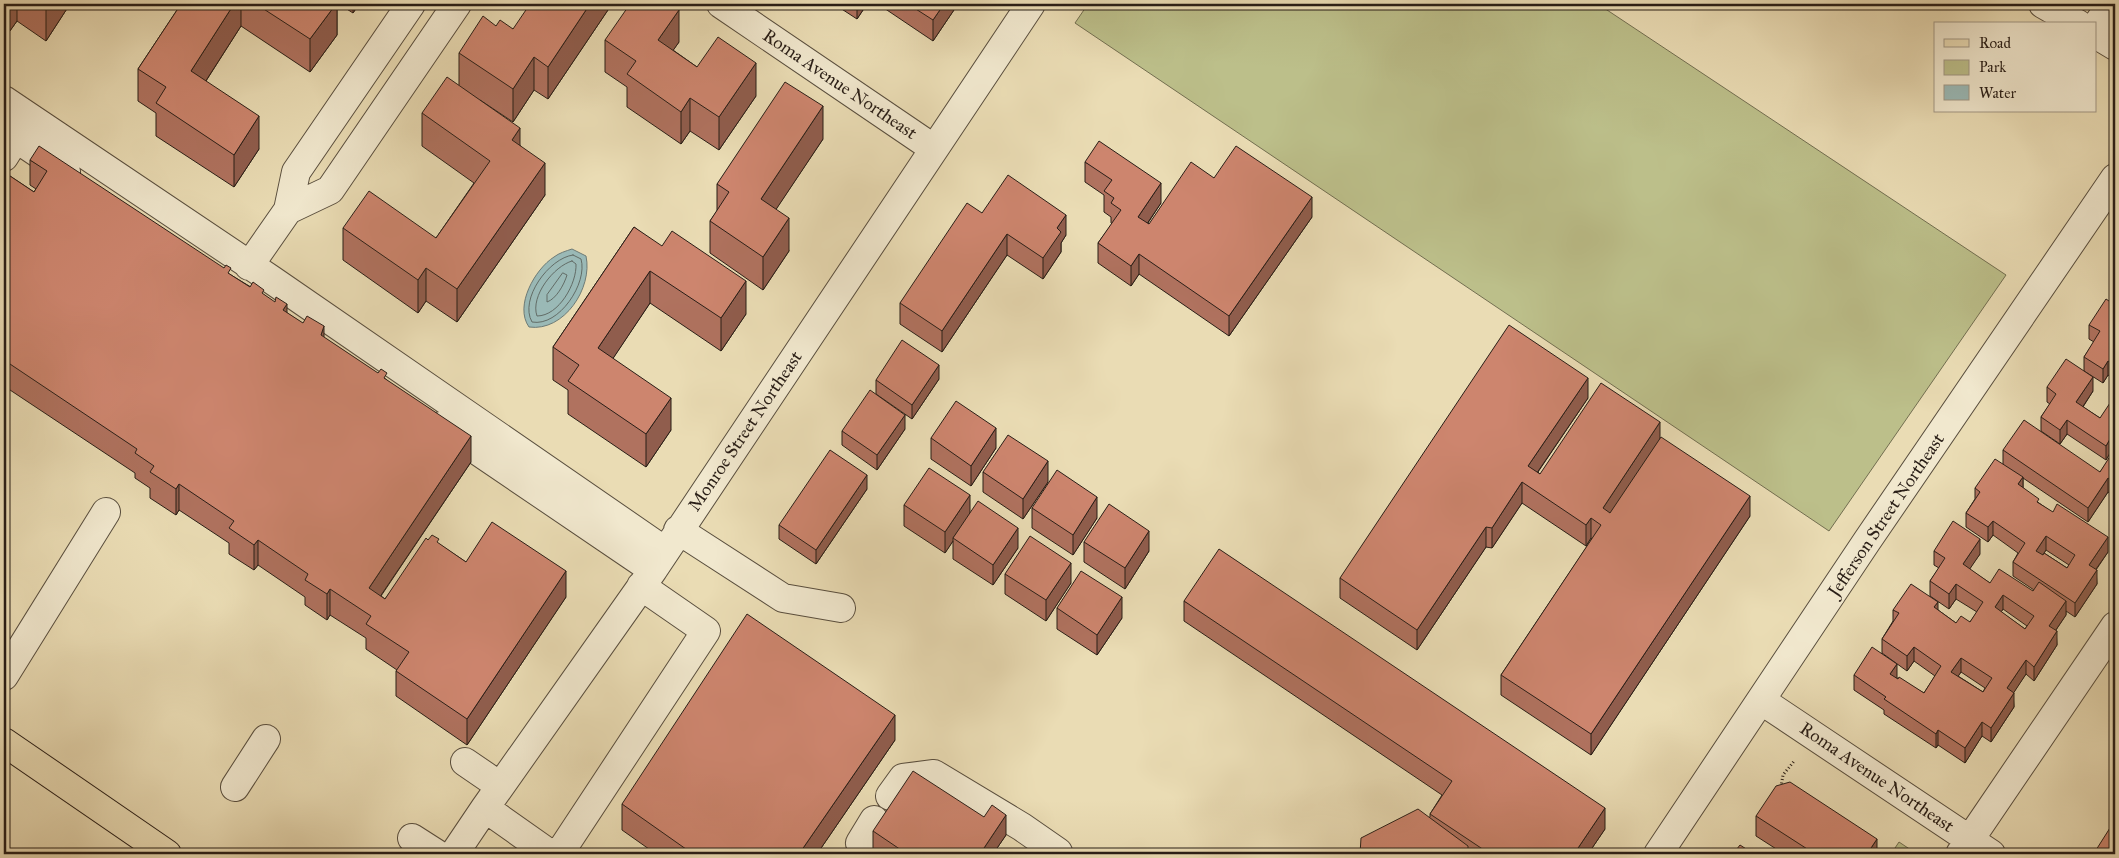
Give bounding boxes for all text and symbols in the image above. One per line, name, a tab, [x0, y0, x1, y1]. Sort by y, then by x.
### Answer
legend	[1934, 22, 2096, 112]
street label: Roma Avenue Northeast	[759, 24, 922, 144]
text: Road	[1979, 34, 2011, 52]
text: Park	[1979, 58, 2006, 76]
text: Water	[1979, 84, 2016, 102]
street label: Monroe Street Northeast	[683, 346, 807, 515]
street label: Jefferson Street Northeast	[1822, 428, 1950, 603]
street label: Roma Avenue Northeast	[1796, 717, 1959, 837]

